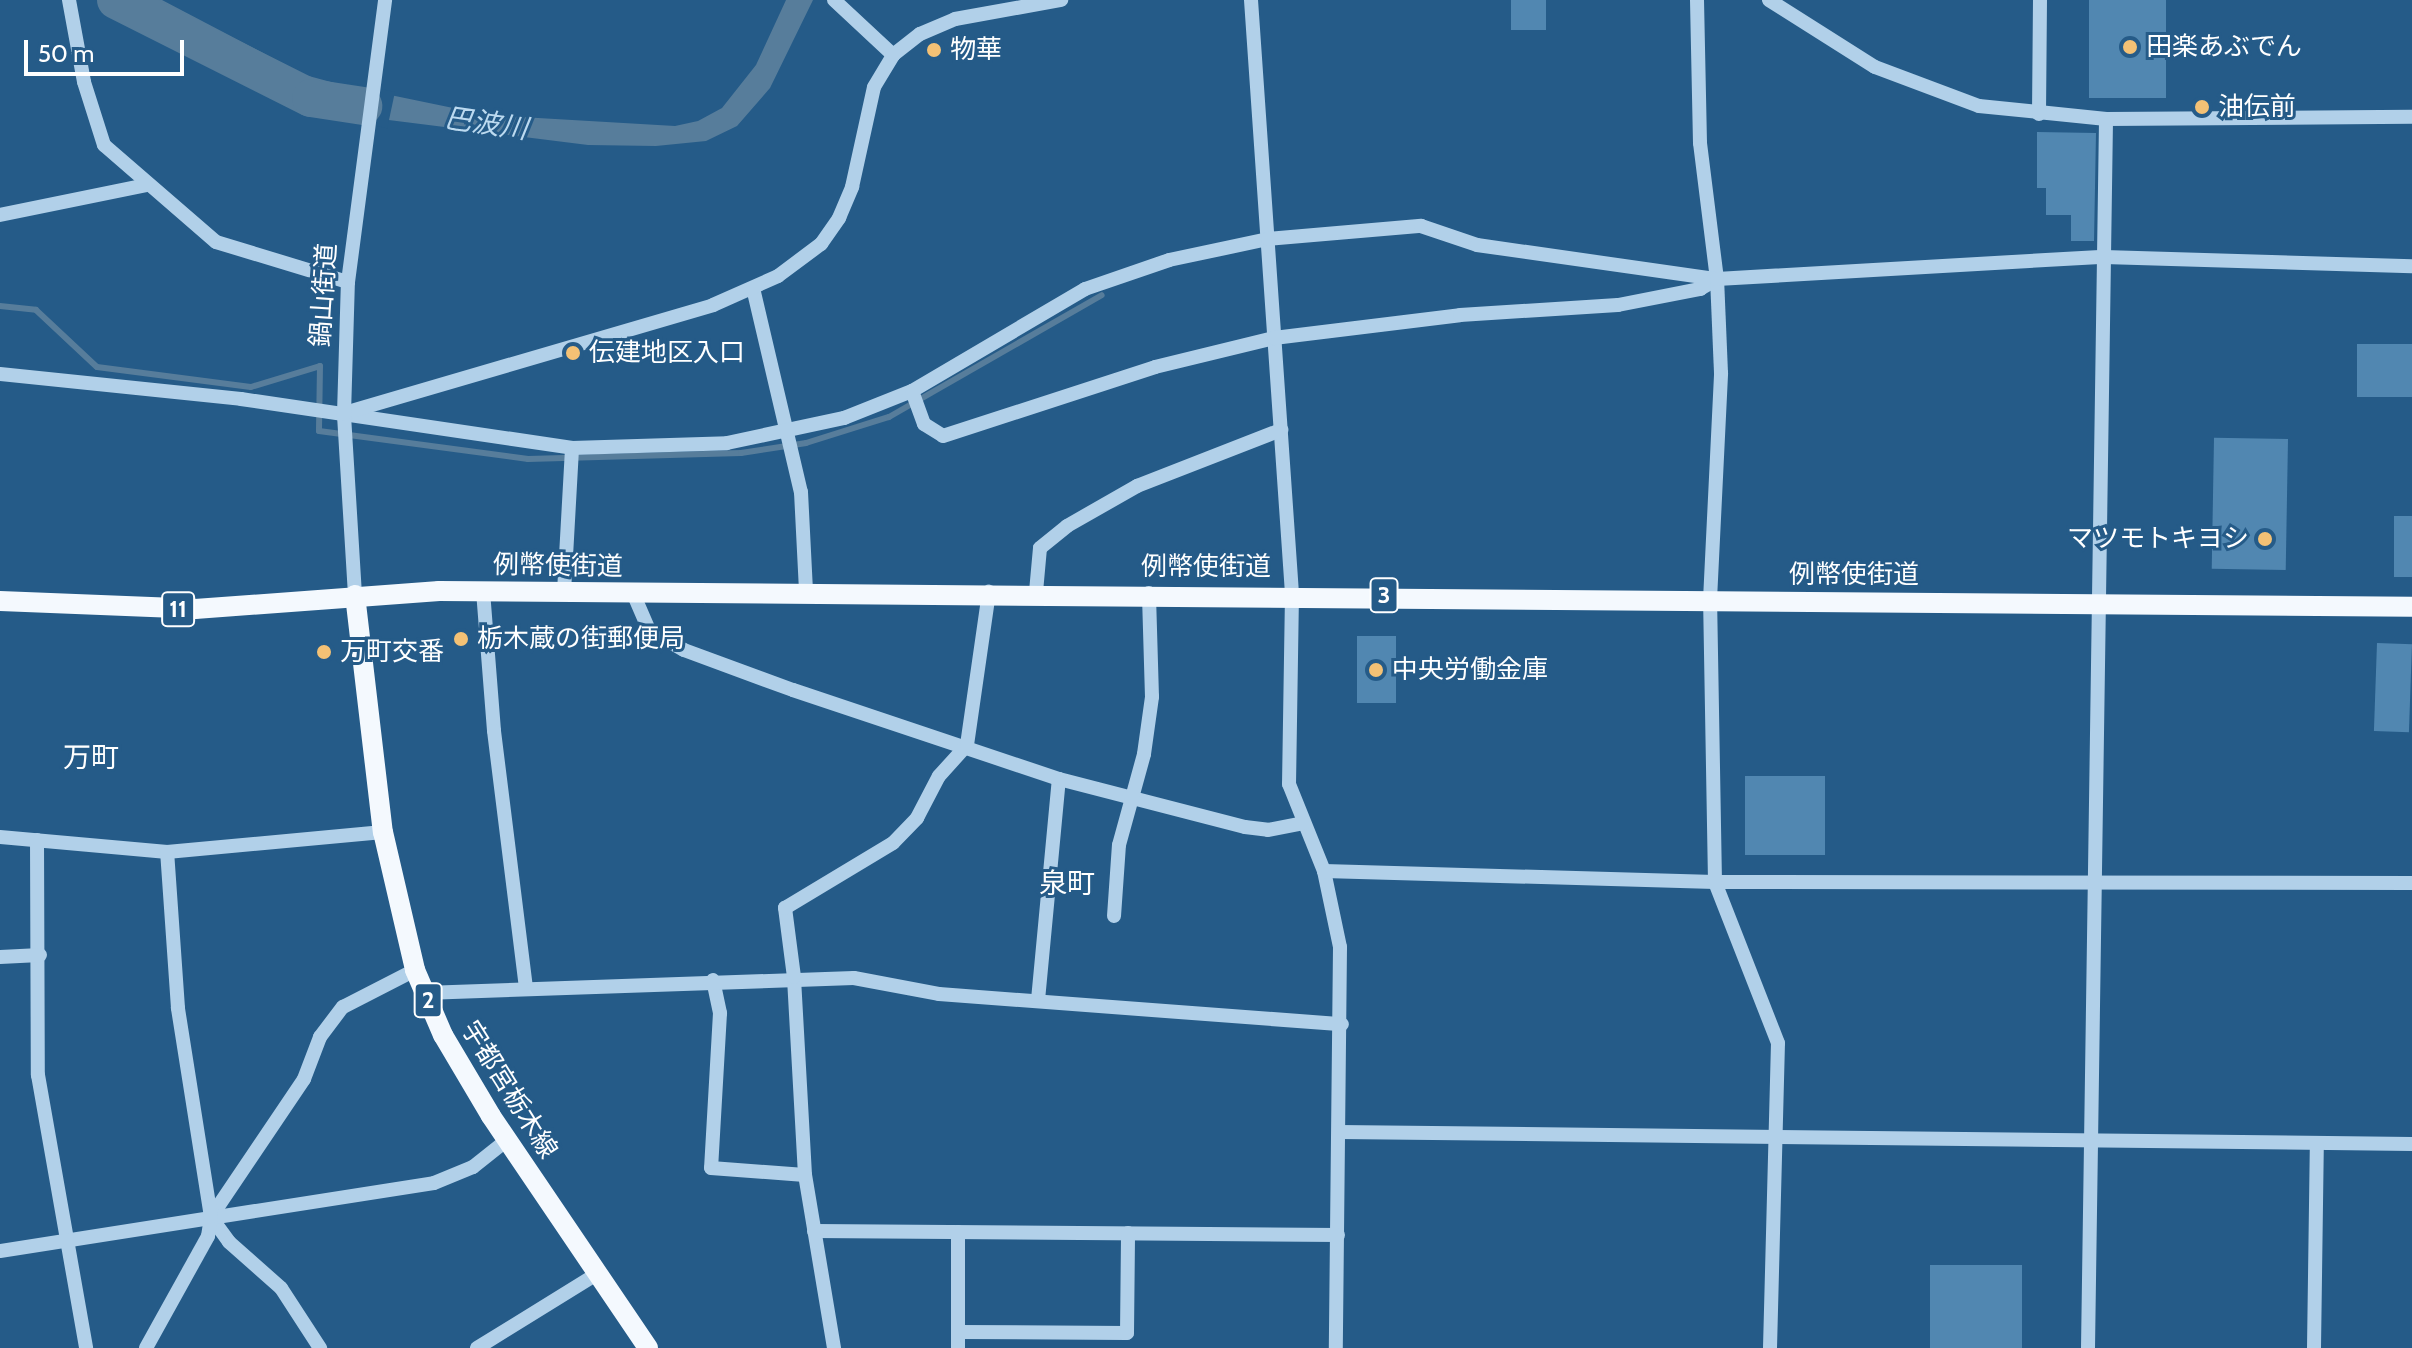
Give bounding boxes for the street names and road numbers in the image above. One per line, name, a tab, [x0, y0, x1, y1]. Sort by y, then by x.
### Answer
street label: 鍋山街道	[305, 242, 343, 348]
street label: 例幣使街道	[493, 549, 623, 583]
street label: 例幣使街道	[1141, 551, 1271, 583]
street label: 例幣使街道	[1789, 559, 1919, 591]
road number: 3	[1368, 575, 1400, 615]
road number: 11	[160, 589, 196, 629]
road number: 2	[412, 980, 444, 1020]
street label: 宇都宮栃木線	[454, 1016, 564, 1164]

